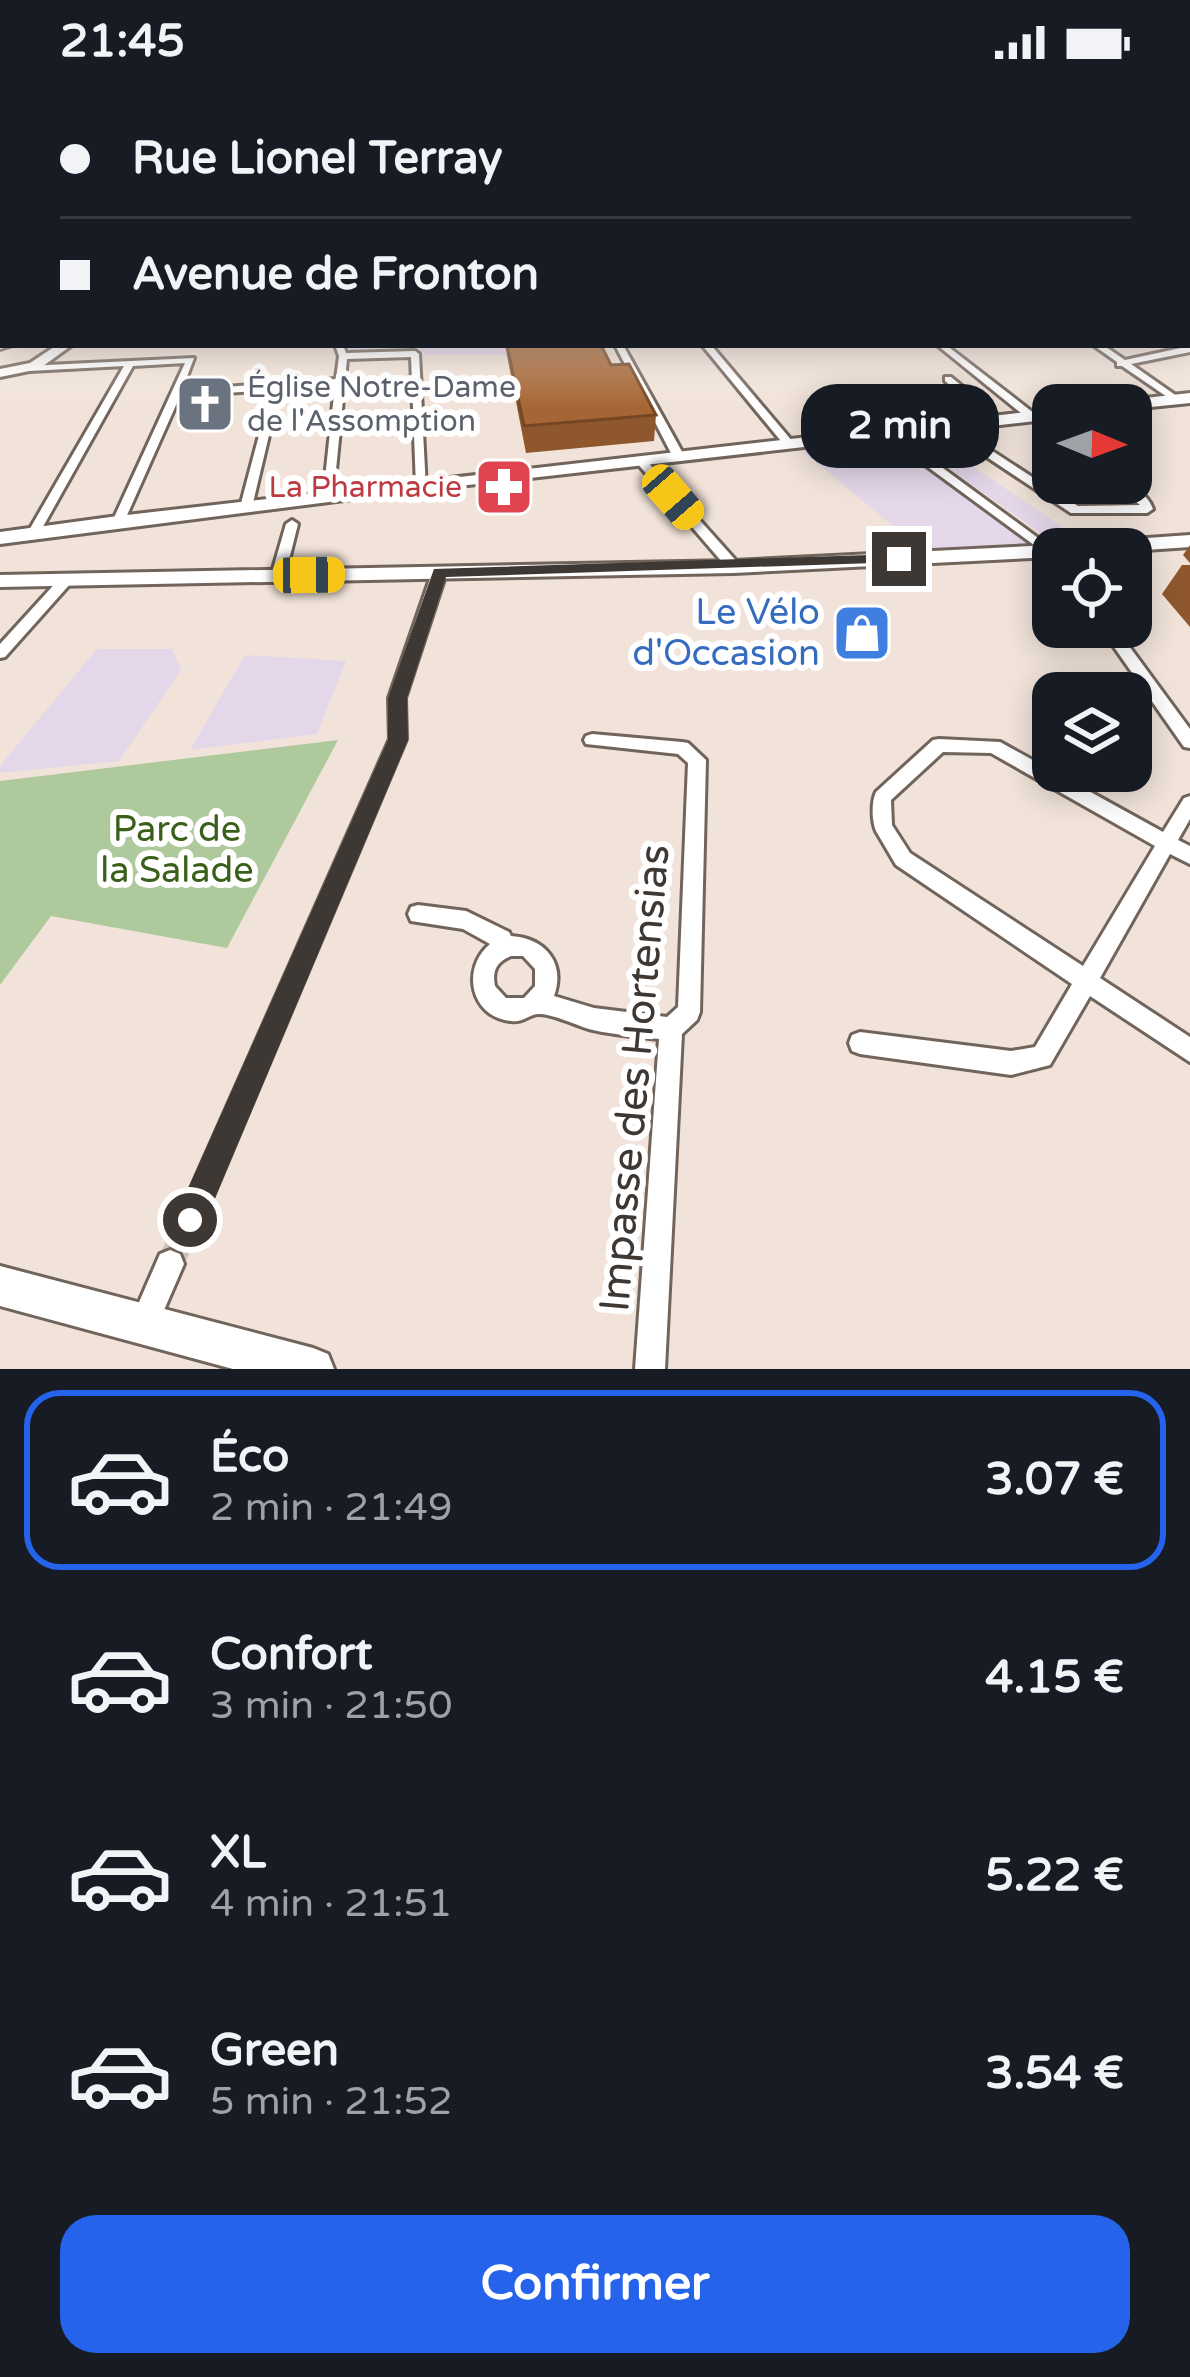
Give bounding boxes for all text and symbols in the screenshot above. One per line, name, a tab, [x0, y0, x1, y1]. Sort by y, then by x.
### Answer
text: 21:45	[60, 15, 185, 69]
text: Rue Lionel Terray	[132, 132, 502, 186]
text: Avenue de Fronton	[132, 248, 539, 302]
place label: Église Notre-Dame de l'Assomption	[247, 369, 516, 440]
church icon: Église Notre-Dame de l'Assomption	[174, 373, 236, 435]
north arrow	[1032, 384, 1152, 504]
map controls	[1032, 384, 1152, 792]
callout: 2 min	[800, 385, 998, 469]
text: 2 min	[848, 402, 952, 449]
pharmacy icon: La Pharmacie	[473, 456, 535, 518]
car	[636, 458, 710, 536]
place label: La Pharmacie	[269, 469, 462, 506]
button: locate	[1032, 528, 1152, 648]
route end	[872, 532, 926, 586]
car	[273, 556, 345, 594]
place label: Le Vélo d'Occasion	[632, 591, 820, 675]
shop icon: Le Vélo d'Occasion	[831, 602, 893, 664]
button: layers	[1032, 672, 1152, 792]
park label: Parc de la Salade	[100, 808, 254, 892]
street label: Impasse des Hortensias	[589, 842, 681, 1314]
route start	[163, 1193, 217, 1247]
icon: car	[66, 1426, 174, 1534]
text: Éco	[210, 1430, 289, 1484]
text: 3.07 €	[985, 1453, 1124, 1507]
text: 2 min · 21:49	[210, 1484, 452, 1531]
icon: car	[66, 1624, 174, 1732]
text: Confort	[210, 1628, 372, 1682]
text: 4.15 €	[985, 1651, 1124, 1705]
text: 3 min · 21:50	[210, 1682, 452, 1729]
icon: car	[66, 1822, 174, 1930]
text: XL	[210, 1826, 266, 1880]
text: 5.22 €	[986, 1849, 1124, 1903]
text: 4 min · 21:51	[210, 1880, 452, 1927]
icon: car	[66, 2020, 174, 2128]
text: Green	[210, 2024, 339, 2078]
text: 3.54 €	[985, 2047, 1124, 2101]
text: 5 min · 21:52	[210, 2078, 452, 2125]
button: Confirmer	[60, 2215, 1130, 2353]

